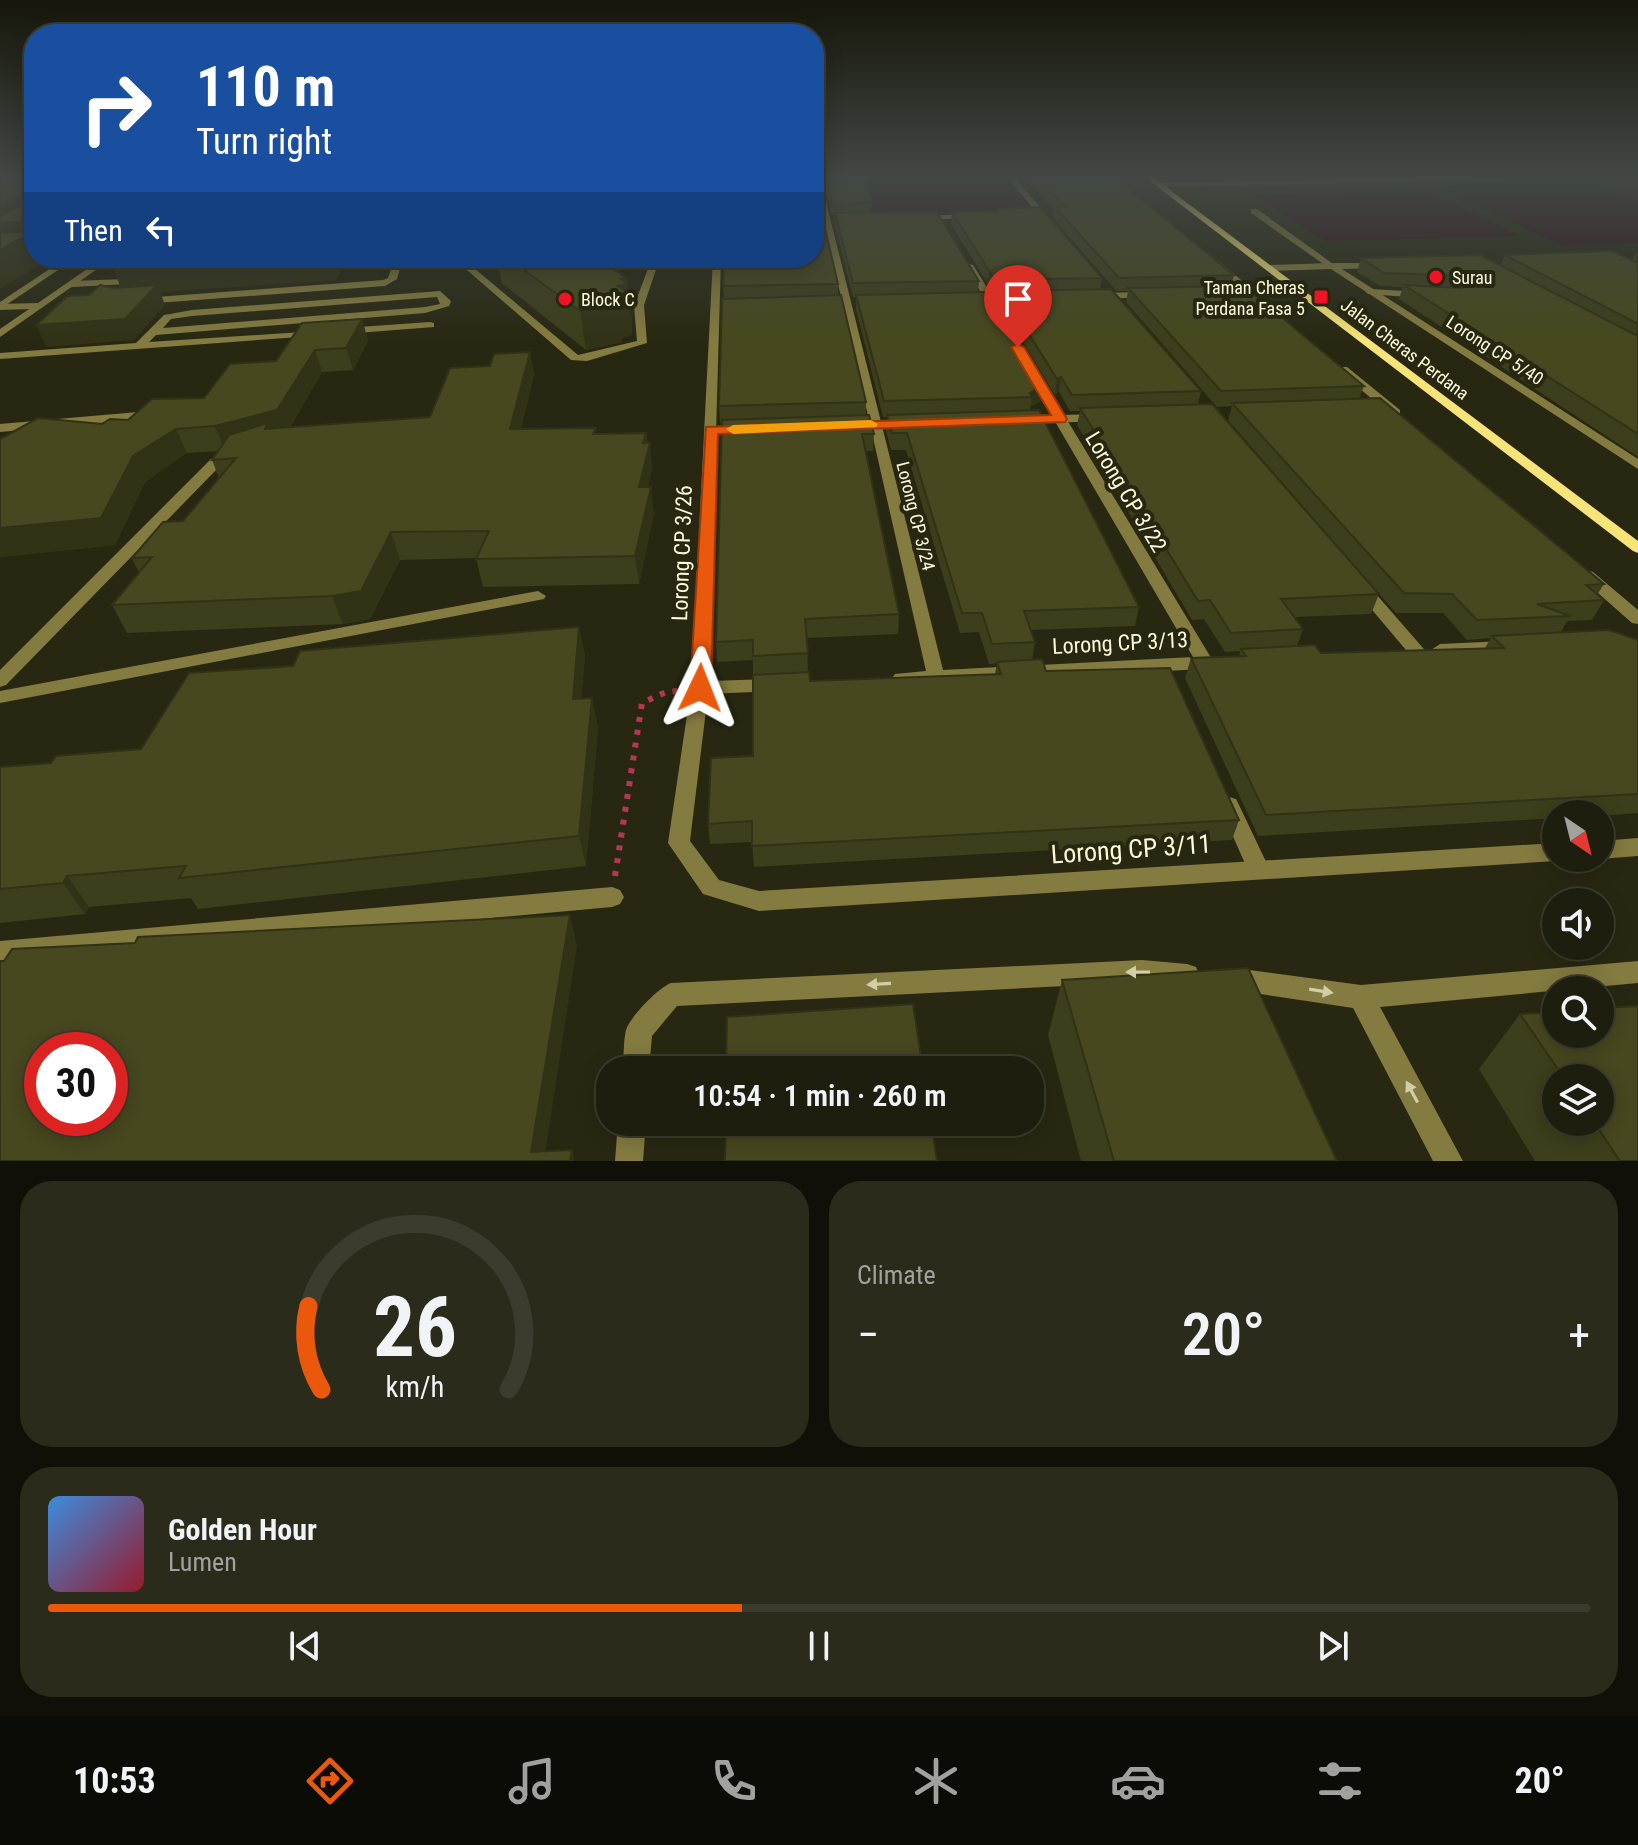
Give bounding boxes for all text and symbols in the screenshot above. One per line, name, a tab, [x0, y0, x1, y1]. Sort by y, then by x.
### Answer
text: 110 m	[196, 54, 335, 120]
icon: right	[64, 56, 168, 160]
text: Turn right	[196, 121, 332, 163]
icon: left	[139, 208, 183, 252]
text: Then	[64, 213, 123, 248]
pin	[984, 265, 1052, 347]
place label: Surau	[1452, 267, 1493, 288]
marker: Surau	[1427, 268, 1445, 286]
icon: arrive	[996, 277, 1040, 321]
place label: Taman Cheras Perdana Fasa 5	[1196, 277, 1305, 319]
marker: Taman Cheras Perdana Fasa 5	[1312, 288, 1330, 306]
place label: Block C	[581, 289, 635, 310]
marker: Block C	[556, 290, 574, 308]
street label: Jalan Cheras Perdana	[1337, 294, 1473, 404]
street label: Lorong CP 5/40	[1443, 311, 1547, 389]
street label: Lorong CP 3/22	[1080, 427, 1172, 557]
street label: Lorong CP 3/24	[892, 459, 940, 573]
street label: Lorong CP 3/26	[667, 485, 697, 621]
street label: Lorong CP 3/13	[1051, 627, 1189, 659]
position arrow	[658, 646, 742, 730]
north arrow	[1542, 800, 1614, 872]
map controls	[1542, 800, 1614, 1136]
street label: Lorong CP 3/11	[1050, 828, 1212, 870]
button: sound	[1542, 888, 1614, 960]
one-way arrow	[1125, 966, 1150, 978]
button: search	[1542, 976, 1614, 1048]
one-way arrow	[866, 978, 891, 991]
one-way arrow	[1309, 985, 1334, 998]
speed limit sign: 30	[24, 1032, 128, 1136]
button: layers	[1542, 1064, 1614, 1136]
text: 10:54 · 1 min · 260 m	[693, 1078, 947, 1113]
one-way arrow	[1405, 1081, 1418, 1104]
text: Climate	[857, 1260, 936, 1290]
text: 26	[372, 1279, 457, 1376]
text: 20°	[1182, 1299, 1265, 1370]
text: −	[857, 1309, 879, 1361]
text: +	[1568, 1309, 1590, 1361]
text: km/h	[385, 1370, 444, 1404]
text: Golden Hour	[168, 1512, 317, 1547]
text: Lumen	[168, 1547, 237, 1577]
icon: previous	[283, 1624, 327, 1668]
icon: pause	[797, 1624, 841, 1668]
icon: next	[1311, 1624, 1355, 1668]
icon: directions	[302, 1753, 358, 1809]
icon: music	[504, 1753, 560, 1809]
icon: phone	[706, 1753, 762, 1809]
icon: climate	[908, 1753, 964, 1809]
icon: car	[1110, 1753, 1166, 1809]
icon: filters	[1312, 1753, 1368, 1809]
text: 10:53	[73, 1760, 156, 1802]
text: 20°	[1514, 1760, 1565, 1802]

